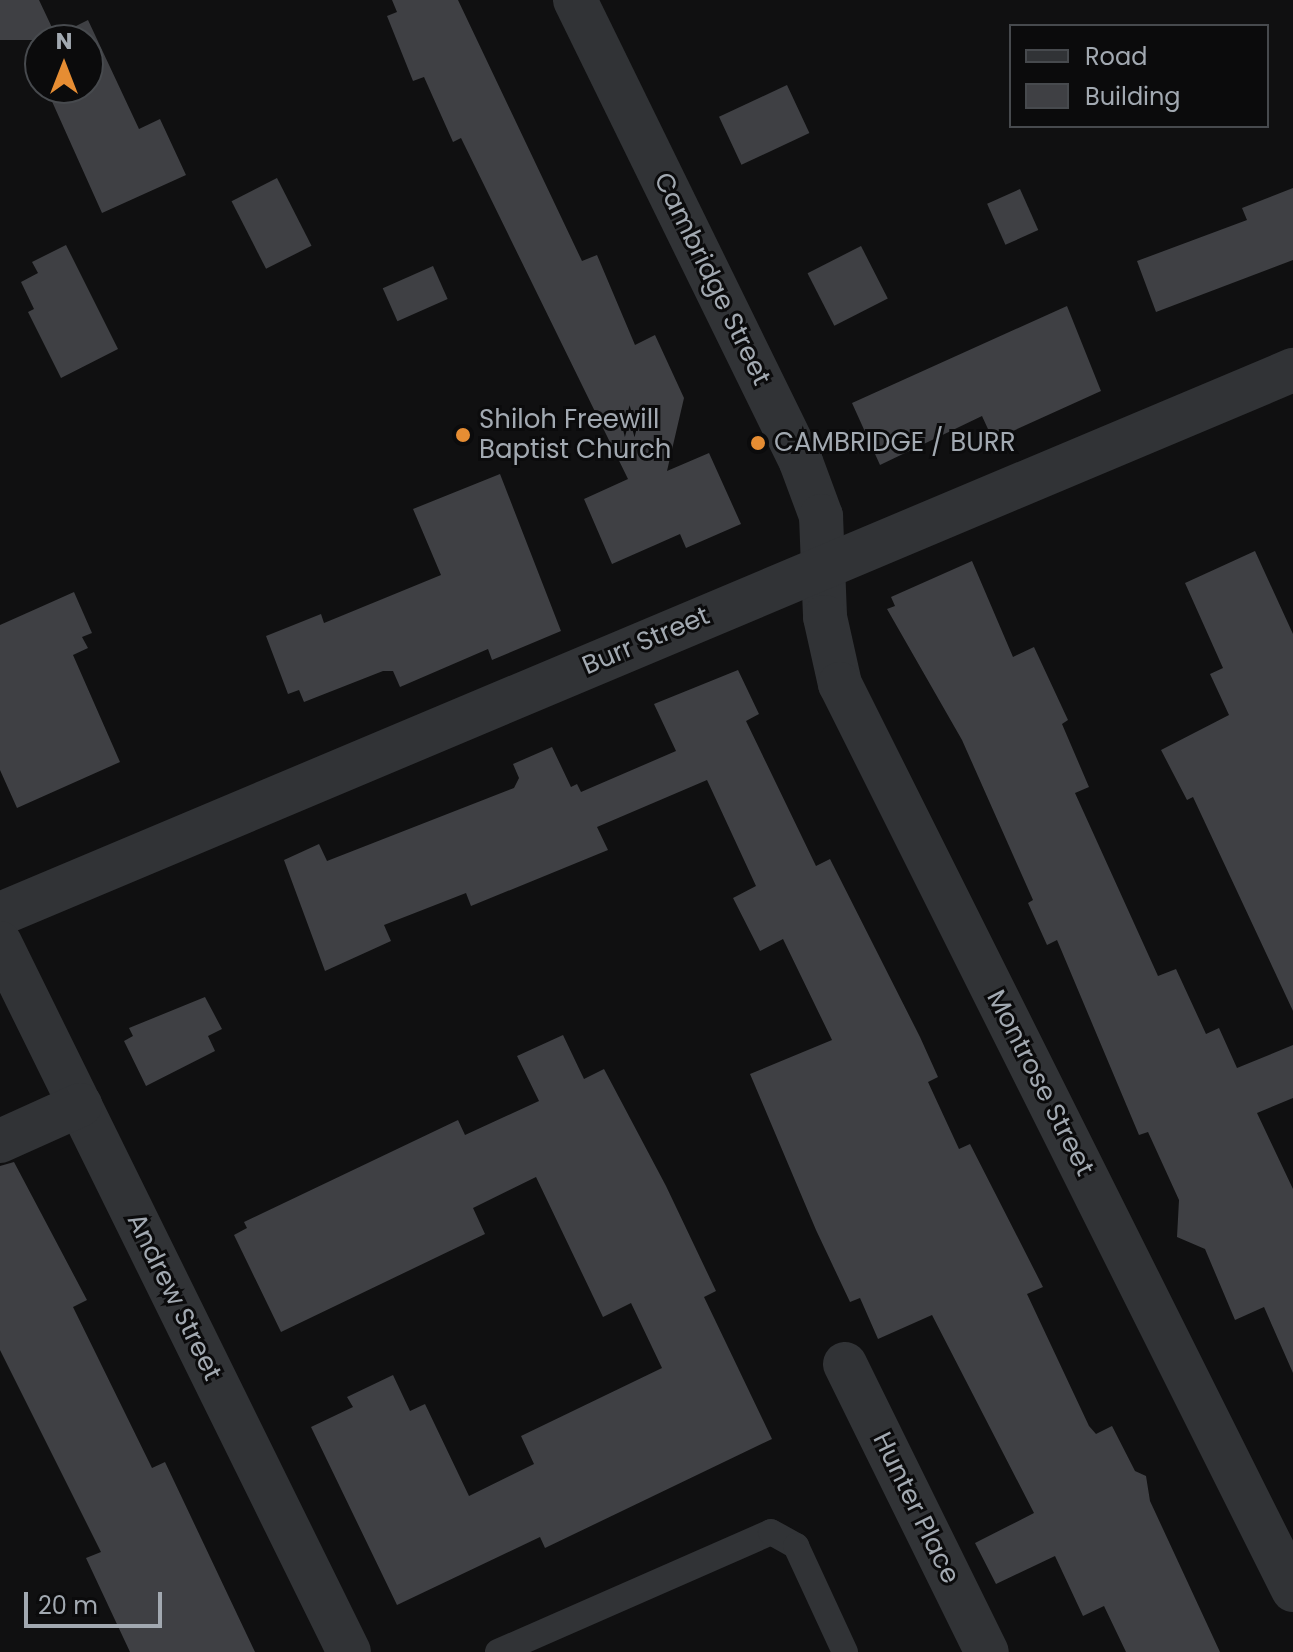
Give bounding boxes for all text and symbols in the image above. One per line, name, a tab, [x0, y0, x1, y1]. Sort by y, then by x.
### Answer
north arrow	[24, 24, 104, 104]
legend	[1009, 24, 1269, 128]
text: N	[56, 26, 72, 57]
text: Road	[1085, 40, 1147, 73]
text: Building	[1085, 80, 1181, 113]
street label: Cambridge Street	[647, 168, 777, 390]
place label: Shiloh Freewill Baptist Church	[479, 404, 671, 466]
marker: Shiloh Freewill Baptist Church	[454, 426, 472, 444]
place label: CAMBRIDGE / BURR	[774, 427, 1015, 459]
marker: CAMBRIDGE / BURR	[749, 434, 767, 452]
street label: Burr Street	[578, 600, 714, 682]
street label: Montrose Street	[980, 985, 1100, 1181]
street label: Andrew Street	[120, 1208, 228, 1386]
street label: Hunter Place	[866, 1427, 966, 1589]
scale bar	[28, 1576, 166, 1626]
text: 20 m	[38, 1589, 98, 1622]

